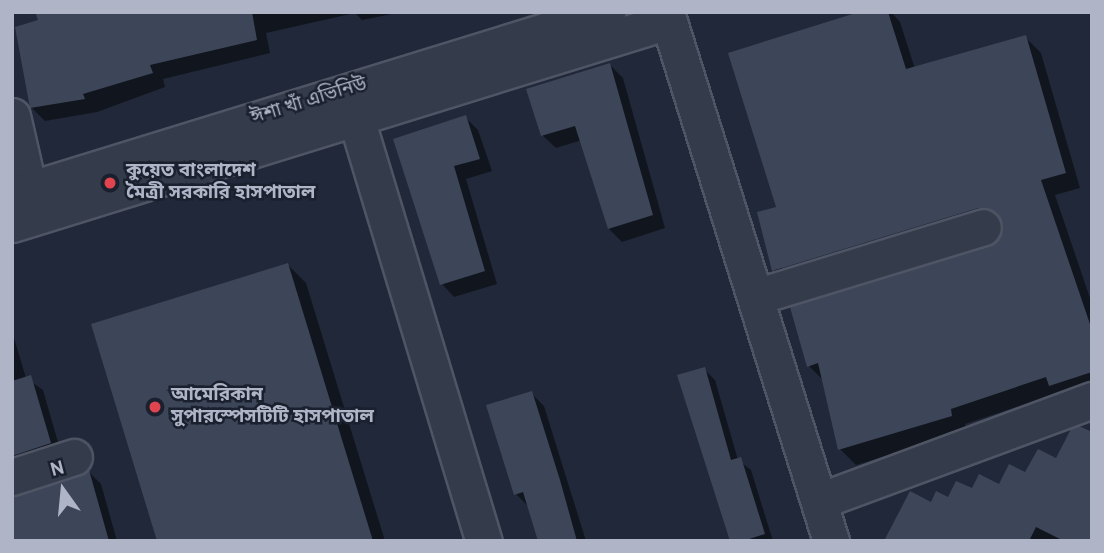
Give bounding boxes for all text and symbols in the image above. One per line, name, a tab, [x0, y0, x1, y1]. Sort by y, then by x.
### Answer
street label: ঈশা খাঁ এভিনিউ	[248, 74, 370, 130]
place label: কুয়েত বাংলাদেশ মৈত্রী সরকারি হাসপাতাল	[126, 161, 315, 205]
marker: কুয়েত বাংলাদেশ মৈত্রী সরকারি হাসপাতাল	[100, 173, 120, 193]
place label: আমেরিকান সুপারস্পেসটিটি হাসপাতাল	[171, 385, 374, 429]
marker: আমেরিকান সুপারস্পেসটিটি হাসপাতাল	[145, 397, 165, 417]
north arrow	[28, 455, 98, 525]
text: N	[48, 456, 67, 483]

